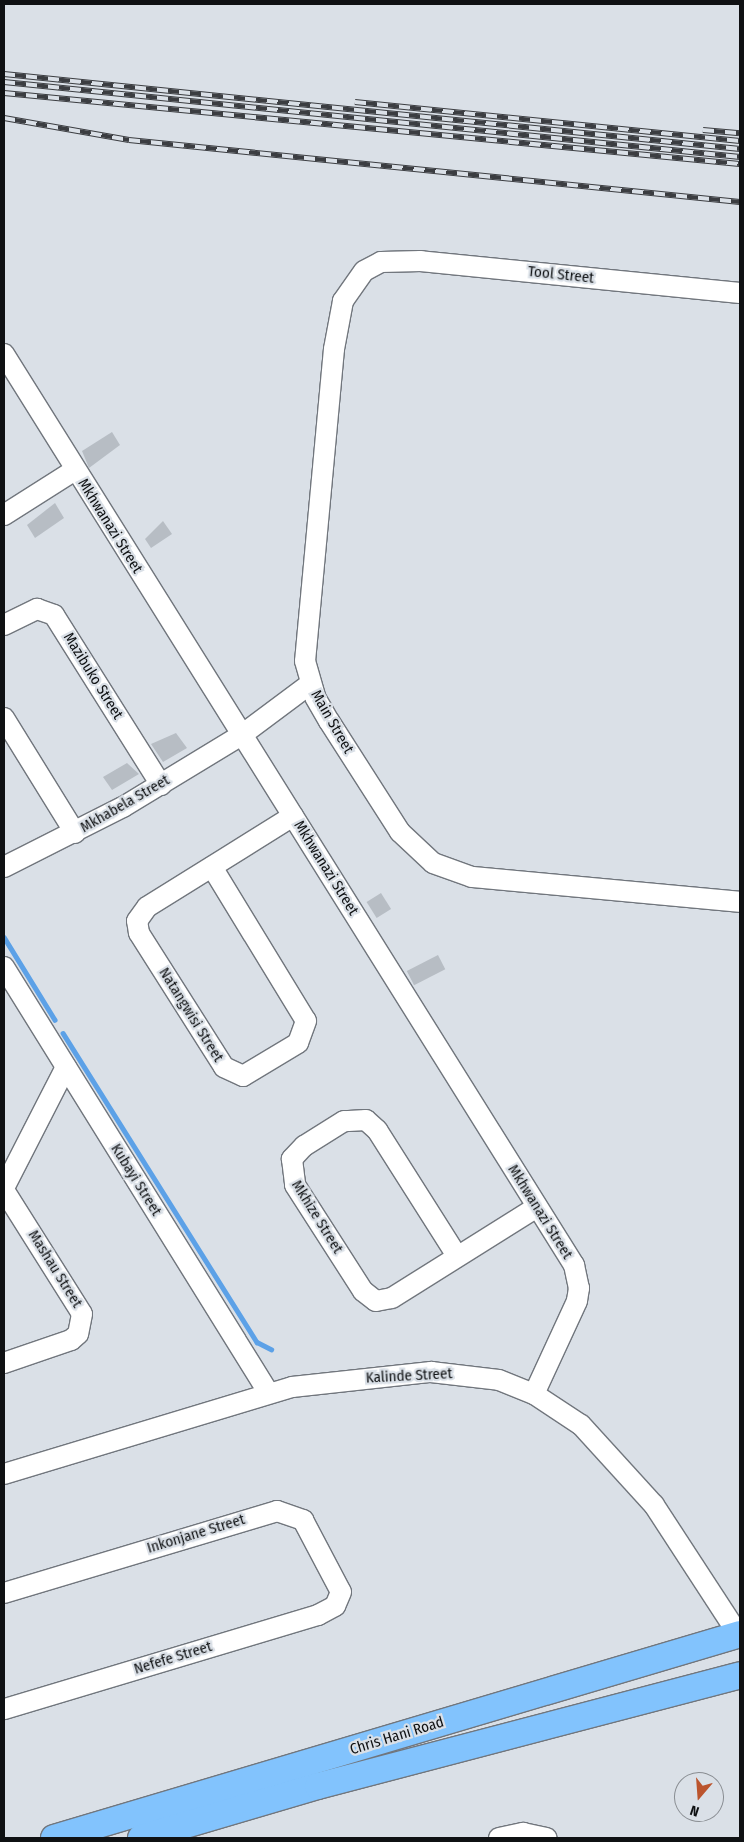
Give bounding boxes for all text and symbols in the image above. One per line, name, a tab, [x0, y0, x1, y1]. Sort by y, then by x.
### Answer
street label: Tool Street	[527, 263, 595, 287]
street label: Mkhwanazi Street	[74, 475, 146, 577]
street label: Mazibuko Street	[59, 629, 127, 723]
street label: Main Street	[307, 687, 357, 757]
street label: Mkhabela Street	[77, 771, 173, 837]
street label: Mkhwanazi Street	[290, 817, 362, 919]
street label: Natangwisi Street	[155, 965, 227, 1065]
street label: Kubayi Street	[107, 1141, 165, 1219]
street label: Mkhwanazi Street	[504, 1161, 576, 1263]
street label: Mkhize Street	[287, 1177, 347, 1257]
street label: Mashau Street	[24, 1227, 86, 1311]
street label: Kalinde Street	[365, 1365, 453, 1387]
street label: Inkonjane Street	[145, 1511, 247, 1557]
street label: Nefefe Street	[132, 1638, 214, 1678]
street label: Chris Hani Road	[348, 1713, 446, 1759]
north arrow	[674, 1772, 724, 1822]
text: N	[688, 1801, 701, 1820]

